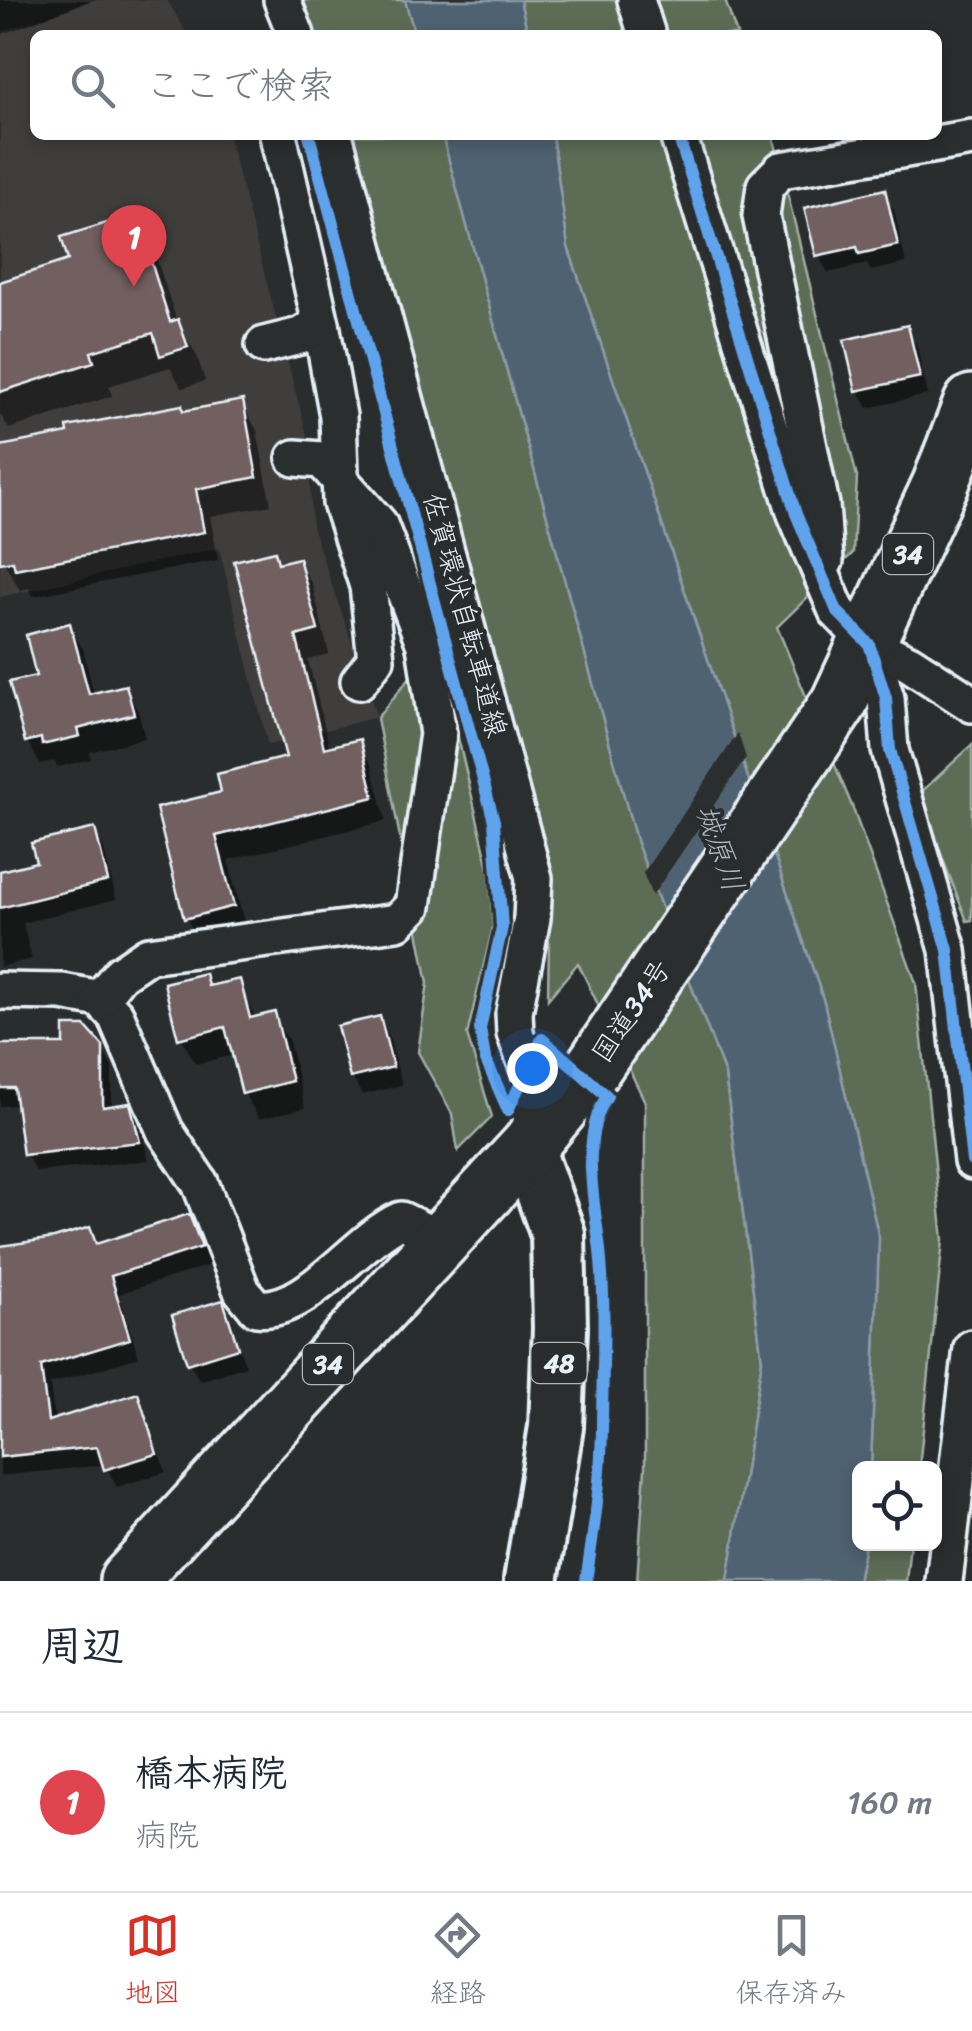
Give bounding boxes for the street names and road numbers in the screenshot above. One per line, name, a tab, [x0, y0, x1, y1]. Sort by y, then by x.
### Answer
street label: 佐賀環状自転車道線	[409, 487, 521, 743]
road number: 34	[883, 534, 933, 574]
street label: 国道34号	[578, 949, 684, 1073]
road number: 48	[532, 1343, 586, 1383]
road number: 34	[303, 1344, 353, 1384]

